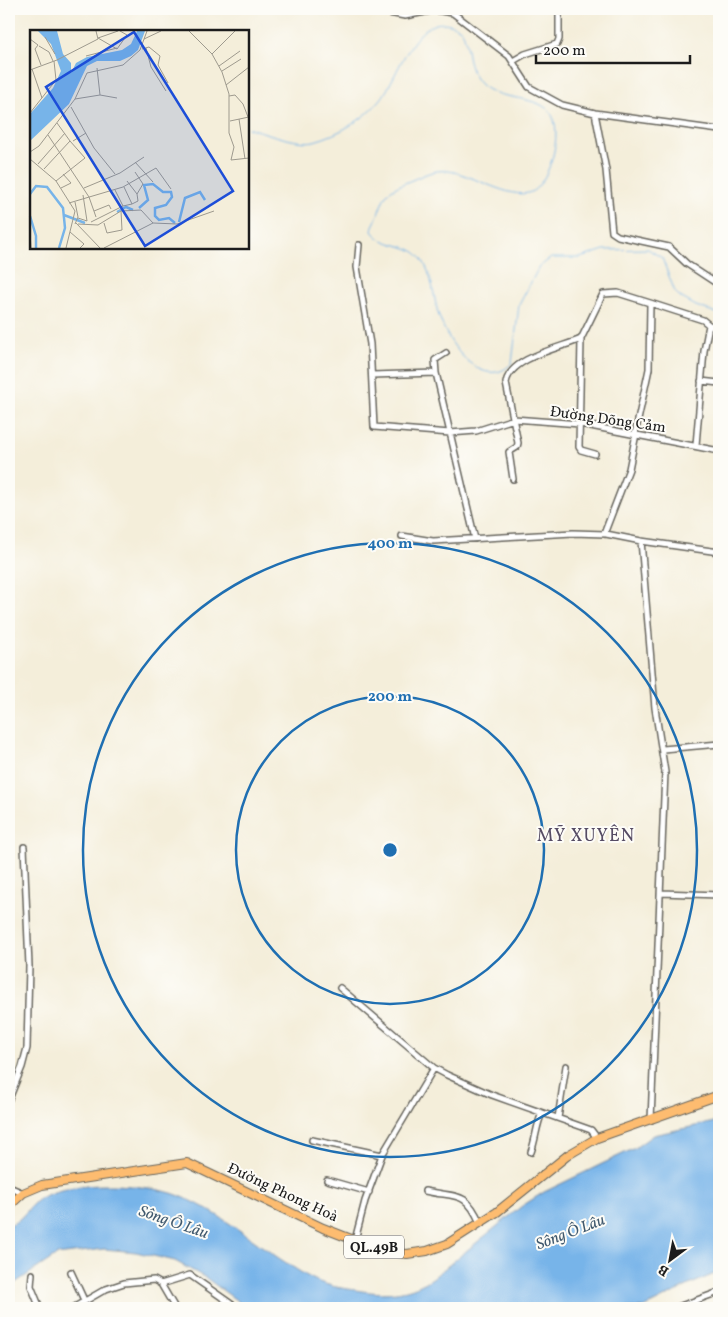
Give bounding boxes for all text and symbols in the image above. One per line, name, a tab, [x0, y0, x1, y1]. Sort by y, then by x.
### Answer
inset map	[30, 30, 249, 249]
scale bar	[536, 32, 689, 64]
text: 200 m	[543, 41, 586, 62]
street label: Đường Dõng Cảm	[548, 402, 667, 439]
text: 400 m	[368, 534, 413, 555]
text: 200 m	[368, 687, 412, 708]
district label: MỸ XUYÊN	[537, 824, 635, 849]
centre of rings	[381, 841, 399, 859]
street label: Đường Phong Hoà	[224, 1159, 341, 1228]
water label: Sông Ô Lâu	[136, 1200, 211, 1245]
water label: Sông Ô Lâu	[533, 1209, 608, 1256]
north arrow	[646, 1234, 696, 1284]
road number: QL.49B	[344, 1236, 404, 1258]
text: B	[655, 1259, 673, 1280]

